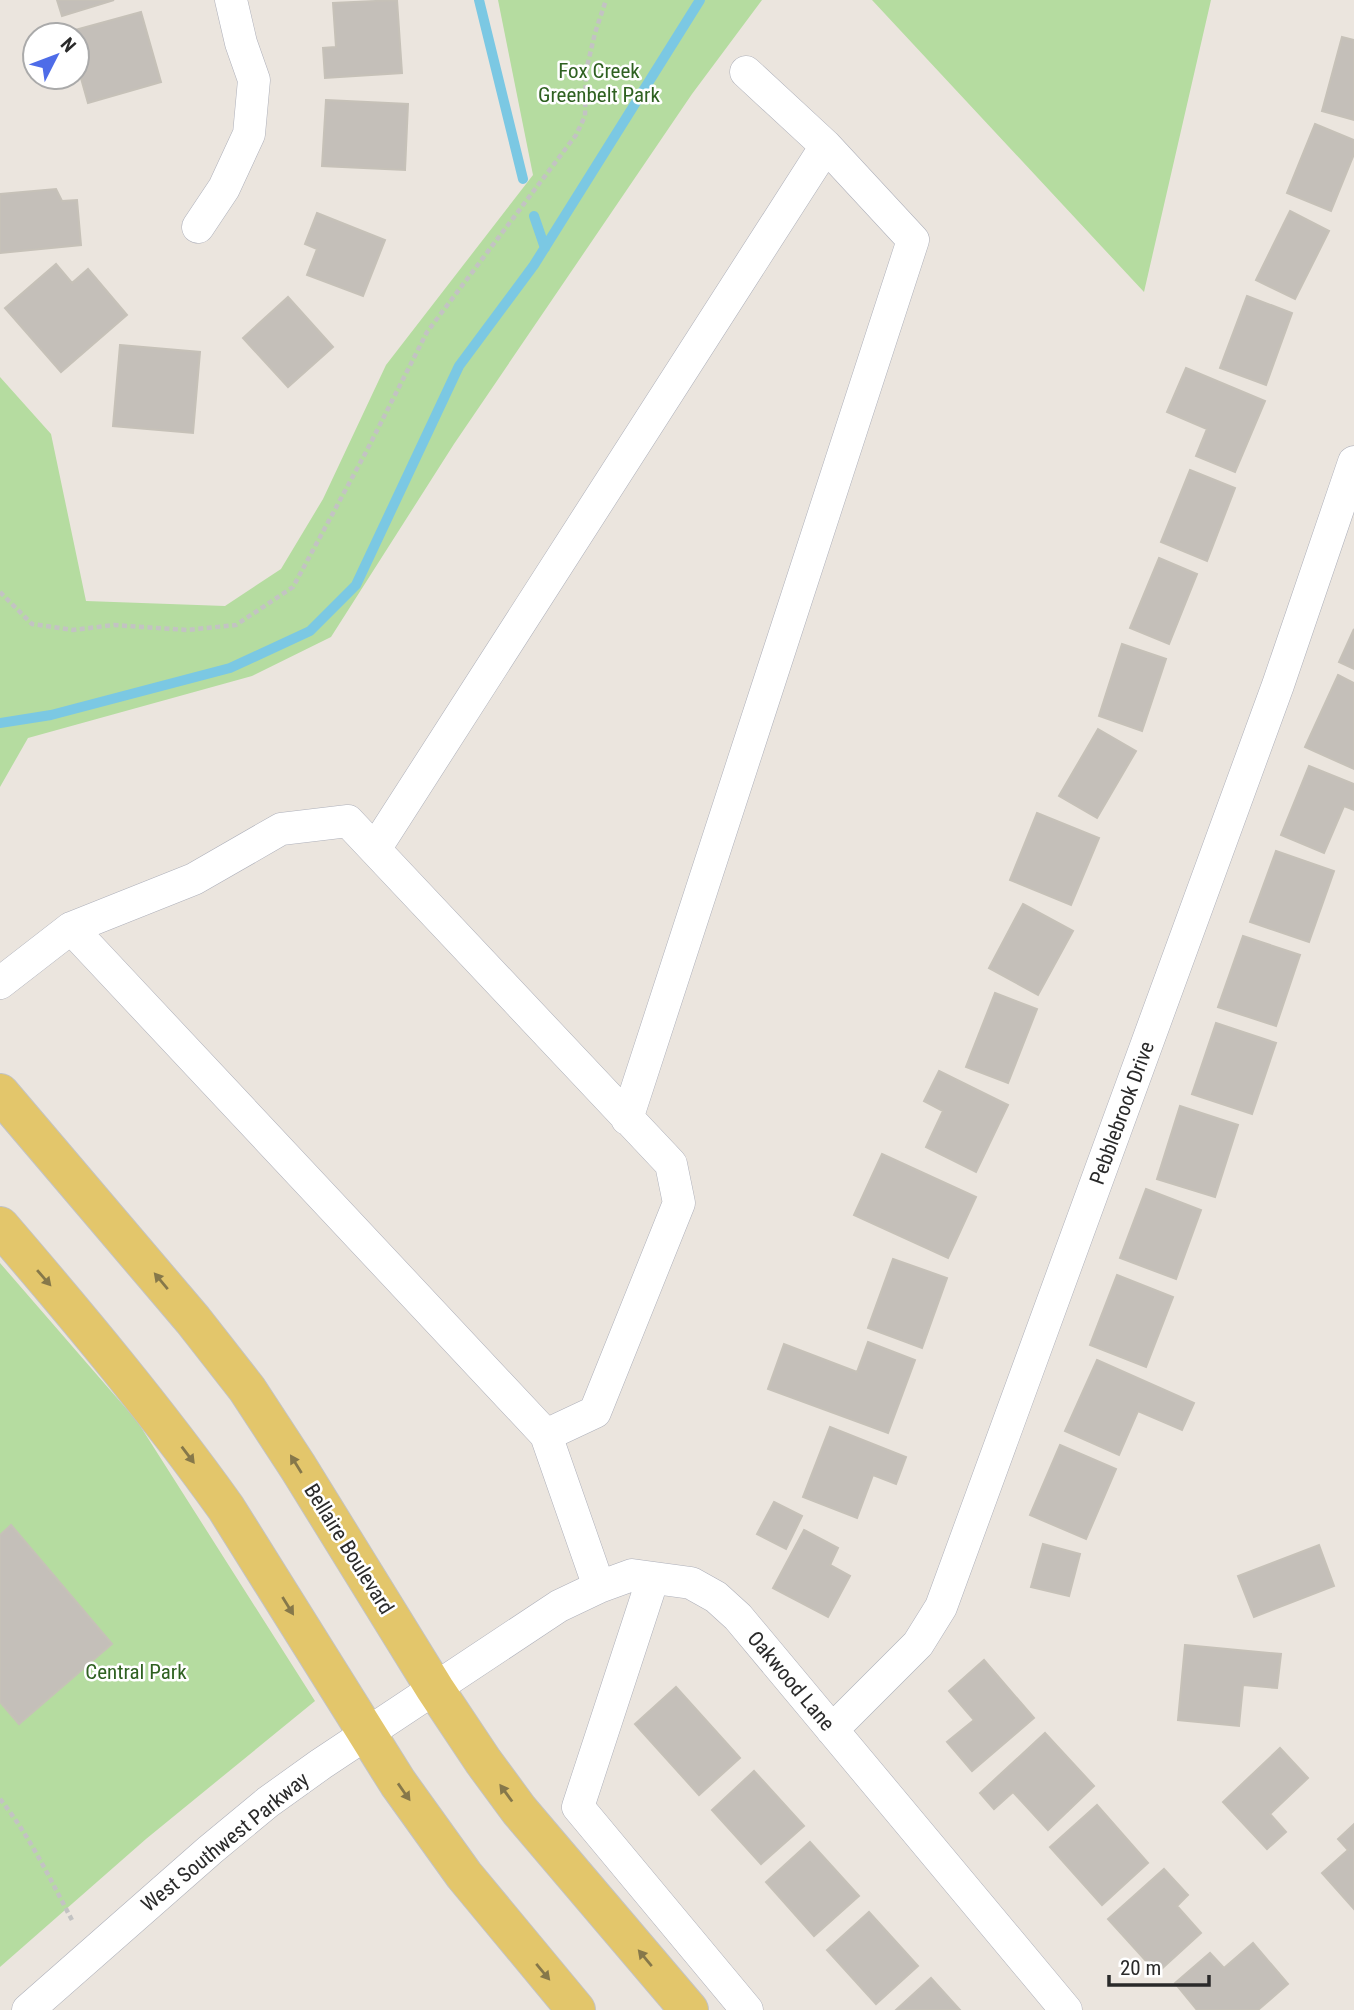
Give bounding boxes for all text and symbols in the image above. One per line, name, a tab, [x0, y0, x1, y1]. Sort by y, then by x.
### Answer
north arrow	[21, 21, 91, 91]
text: N	[56, 33, 81, 57]
park label: Fox Creek Greenbelt Park	[538, 59, 661, 107]
street label: Pebblebrook Drive	[1085, 1038, 1159, 1188]
one-way arrow	[37, 1269, 52, 1287]
one-way arrow	[153, 1273, 168, 1291]
one-way arrow	[180, 1446, 194, 1464]
one-way arrow	[290, 1454, 303, 1473]
street label: Bellaire Boulevard	[299, 1480, 399, 1618]
one-way arrow	[281, 1597, 294, 1616]
street label: Oakwood Lane	[743, 1626, 840, 1736]
park label: Central Park	[85, 1660, 187, 1684]
street label: West Southwest Parkway	[137, 1767, 314, 1917]
one-way arrow	[397, 1783, 411, 1801]
one-way arrow	[499, 1784, 513, 1802]
scale bar	[1109, 1944, 1209, 1988]
one-way arrow	[637, 1949, 653, 1967]
text: 20 m	[1120, 1956, 1161, 1980]
one-way arrow	[535, 1963, 551, 1981]

